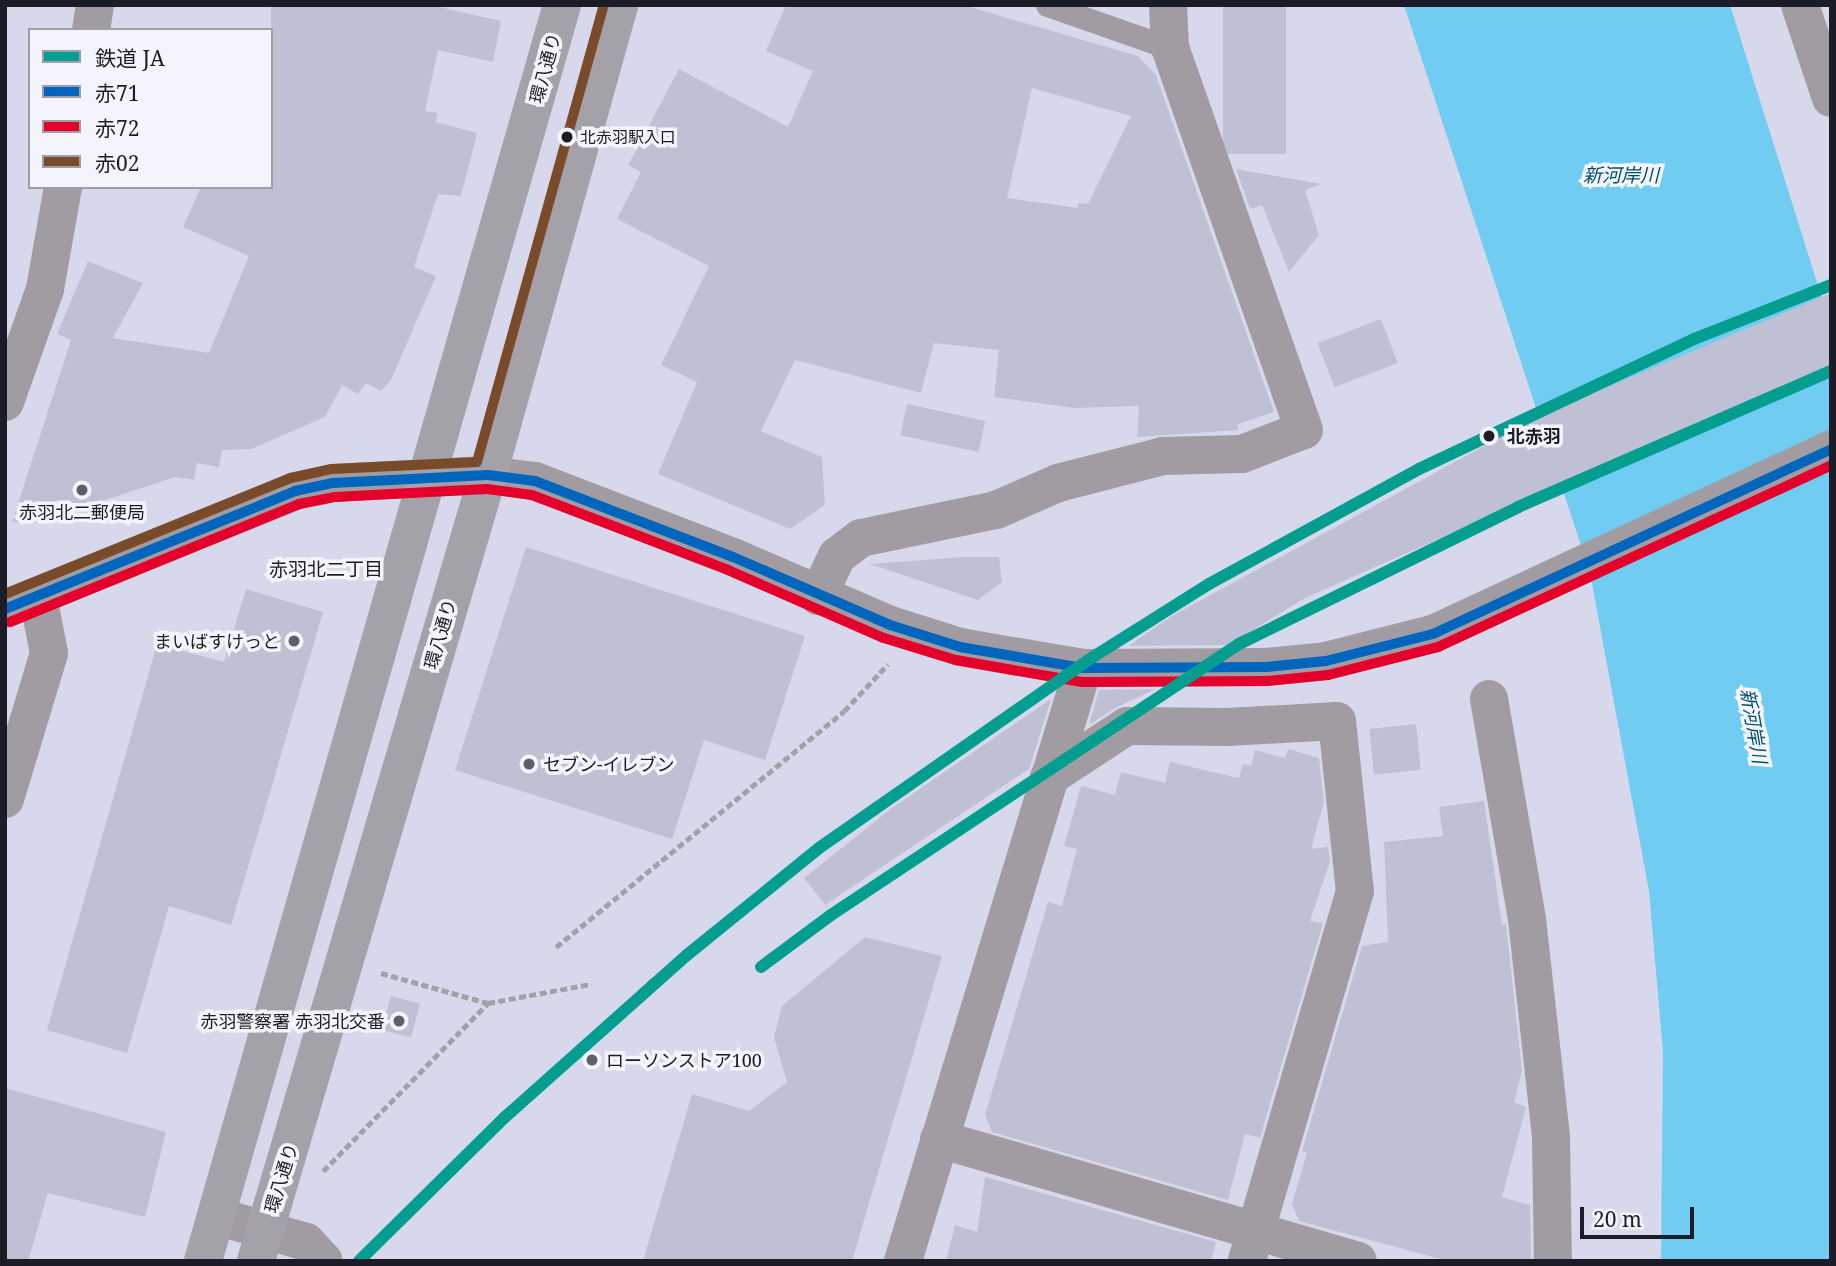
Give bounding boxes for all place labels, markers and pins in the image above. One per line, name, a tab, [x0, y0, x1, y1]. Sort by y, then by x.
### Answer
place label: 北赤羽駅入口	[580, 127, 676, 147]
marker: 北赤羽駅入口	[560, 130, 574, 144]
marker: 北赤羽	[1477, 424, 1501, 448]
place label: 北赤羽	[1507, 425, 1561, 447]
marker: 赤羽北二郵便局	[74, 482, 90, 498]
place label: 赤羽北二郵便局	[19, 501, 145, 523]
place label: まいばすけっと	[154, 630, 280, 652]
marker: まいばすけっと	[286, 633, 302, 649]
place label: セブン-イレブン	[543, 753, 675, 775]
marker: セブン-イレブン	[521, 756, 537, 772]
place label: 赤羽警察署 赤羽北交番	[200, 1010, 385, 1032]
marker: 赤羽警察署 赤羽北交番	[391, 1013, 407, 1029]
place label: ローソンストア100	[606, 1049, 762, 1071]
marker: ローソンストア100	[584, 1052, 600, 1068]

